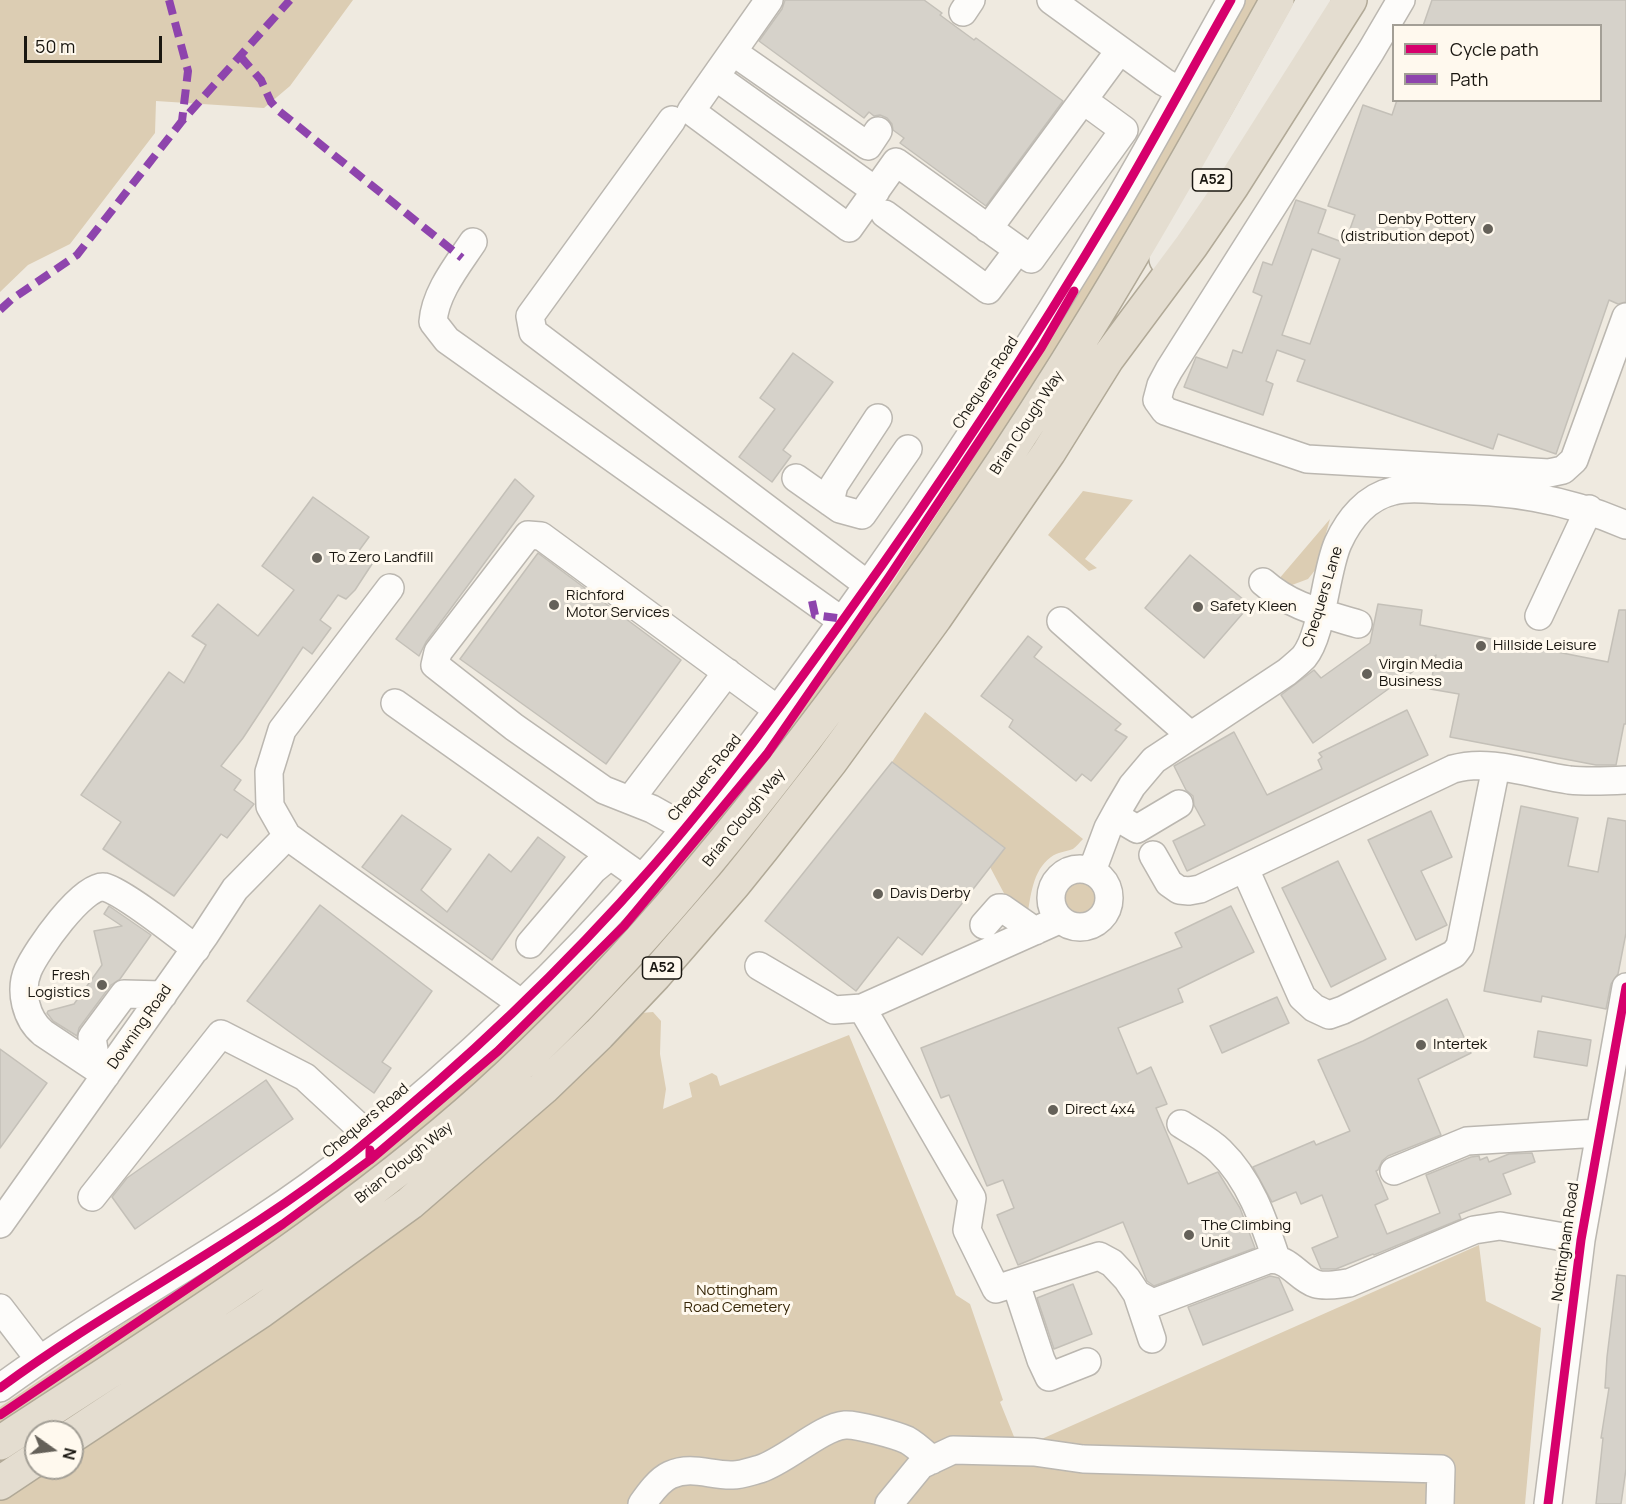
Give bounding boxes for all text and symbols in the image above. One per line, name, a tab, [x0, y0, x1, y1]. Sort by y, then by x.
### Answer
scale bar	[27, 24, 165, 62]
legend	[1392, 24, 1602, 102]
text: 50 m	[35, 34, 75, 58]
text: Cycle path	[1450, 37, 1539, 61]
text: Path	[1450, 67, 1488, 91]
road number: A52	[1192, 169, 1232, 191]
place label: Denby Pottery (distribution depot)	[1339, 211, 1476, 246]
marker: Denby Pottery (distribution depot)	[1481, 222, 1495, 236]
street label: Chequers Road	[949, 333, 1023, 433]
street label: Brian Clough Way	[987, 368, 1067, 478]
street label: Chequers Lane	[1299, 544, 1347, 650]
place label: To Zero Landfill	[329, 549, 434, 567]
marker: To Zero Landfill	[310, 551, 324, 565]
place label: Richford Motor Services	[566, 587, 670, 622]
marker: Richford Motor Services	[547, 598, 561, 612]
place label: Safety Kleen	[1210, 598, 1297, 616]
marker: Safety Kleen	[1191, 600, 1205, 614]
place label: Hillside Leisure	[1493, 637, 1597, 655]
marker: Hillside Leisure	[1474, 639, 1488, 653]
place label: Virgin Media Business	[1379, 656, 1463, 691]
marker: Virgin Media Business	[1360, 667, 1374, 681]
street label: Chequers Road	[664, 731, 746, 825]
street label: Brian Clough Way	[699, 766, 789, 870]
place label: Davis Derby	[890, 885, 971, 903]
marker: Davis Derby	[871, 887, 885, 901]
road number: A52	[642, 957, 682, 979]
place label: Fresh Logistics	[28, 967, 90, 1002]
marker: Fresh Logistics	[95, 978, 109, 992]
street label: Downing Road	[104, 981, 176, 1073]
place label: Intertek	[1433, 1036, 1487, 1054]
marker: Intertek	[1414, 1038, 1428, 1052]
street label: Chequers Road	[319, 1080, 413, 1162]
place label: Direct 4x4	[1065, 1101, 1135, 1119]
marker: Direct 4x4	[1046, 1103, 1060, 1117]
street label: Brian Clough Way	[352, 1118, 456, 1208]
street label: Nottingham Road	[1549, 1181, 1583, 1303]
place label: The Climbing Unit	[1201, 1217, 1291, 1252]
marker: The Climbing Unit	[1182, 1228, 1196, 1242]
park label: Nottingham Road Cemetery	[684, 1282, 790, 1317]
north arrow	[24, 1420, 84, 1480]
text: N	[57, 1446, 82, 1462]

